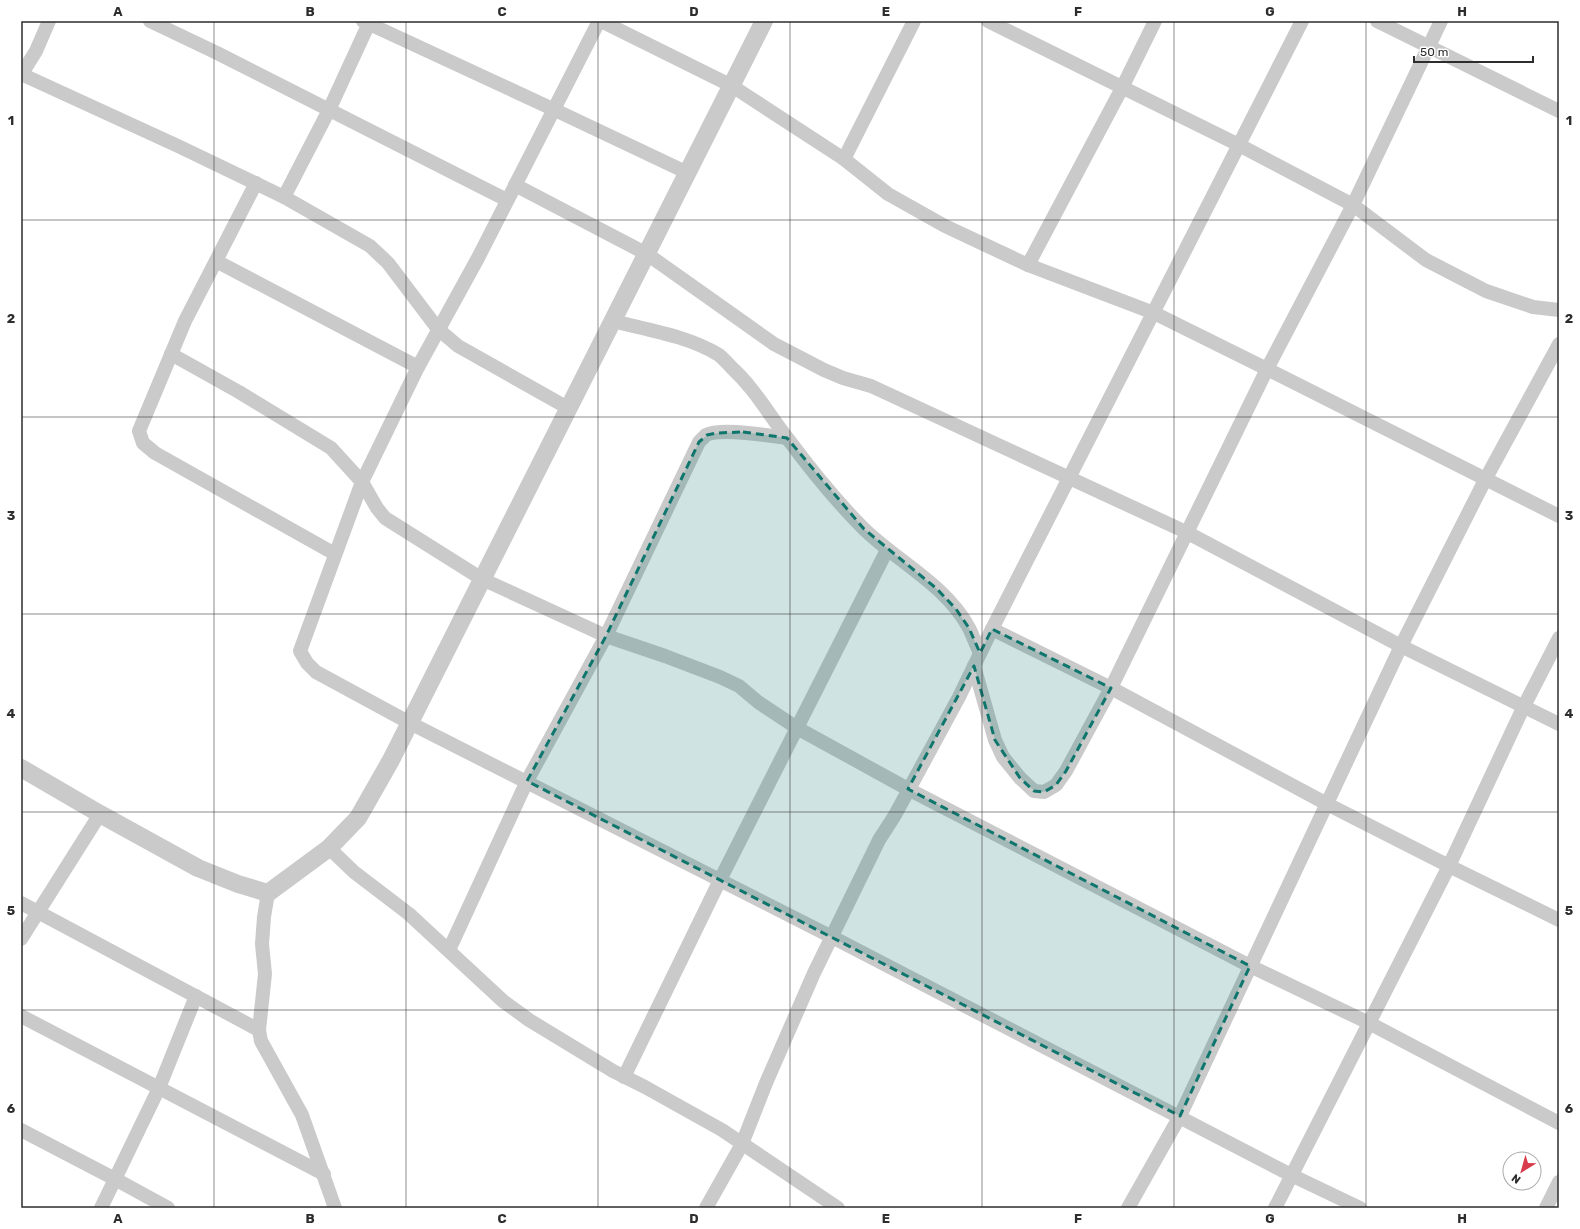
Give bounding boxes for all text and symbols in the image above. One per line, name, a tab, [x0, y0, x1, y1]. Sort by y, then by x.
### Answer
text: A	[113, 4, 123, 19]
text: B	[305, 4, 315, 19]
text: C	[497, 4, 507, 19]
text: D	[689, 4, 699, 19]
text: E	[882, 4, 890, 19]
text: F	[1074, 4, 1082, 19]
text: G	[1265, 4, 1275, 19]
text: H	[1457, 4, 1467, 19]
scale bar	[1414, 38, 1533, 64]
text: 50 m	[1420, 45, 1448, 59]
text: 1	[8, 113, 14, 128]
text: 1	[1566, 113, 1572, 128]
text: 2	[7, 311, 15, 326]
text: 2	[1565, 311, 1573, 326]
text: 3	[7, 508, 16, 523]
text: 3	[1565, 508, 1574, 523]
text: 4	[7, 706, 16, 721]
text: 4	[1565, 706, 1574, 721]
text: 5	[7, 903, 15, 918]
text: 5	[1565, 903, 1573, 918]
text: 6	[7, 1101, 16, 1116]
text: 6	[1565, 1101, 1574, 1116]
north arrow	[1502, 1151, 1542, 1191]
text: N	[1509, 1171, 1523, 1186]
text: A	[113, 1211, 123, 1226]
text: B	[305, 1211, 315, 1226]
text: C	[497, 1211, 507, 1226]
text: D	[689, 1211, 699, 1226]
text: E	[882, 1211, 890, 1226]
text: F	[1074, 1211, 1082, 1226]
text: G	[1265, 1211, 1275, 1226]
text: H	[1457, 1211, 1467, 1226]

